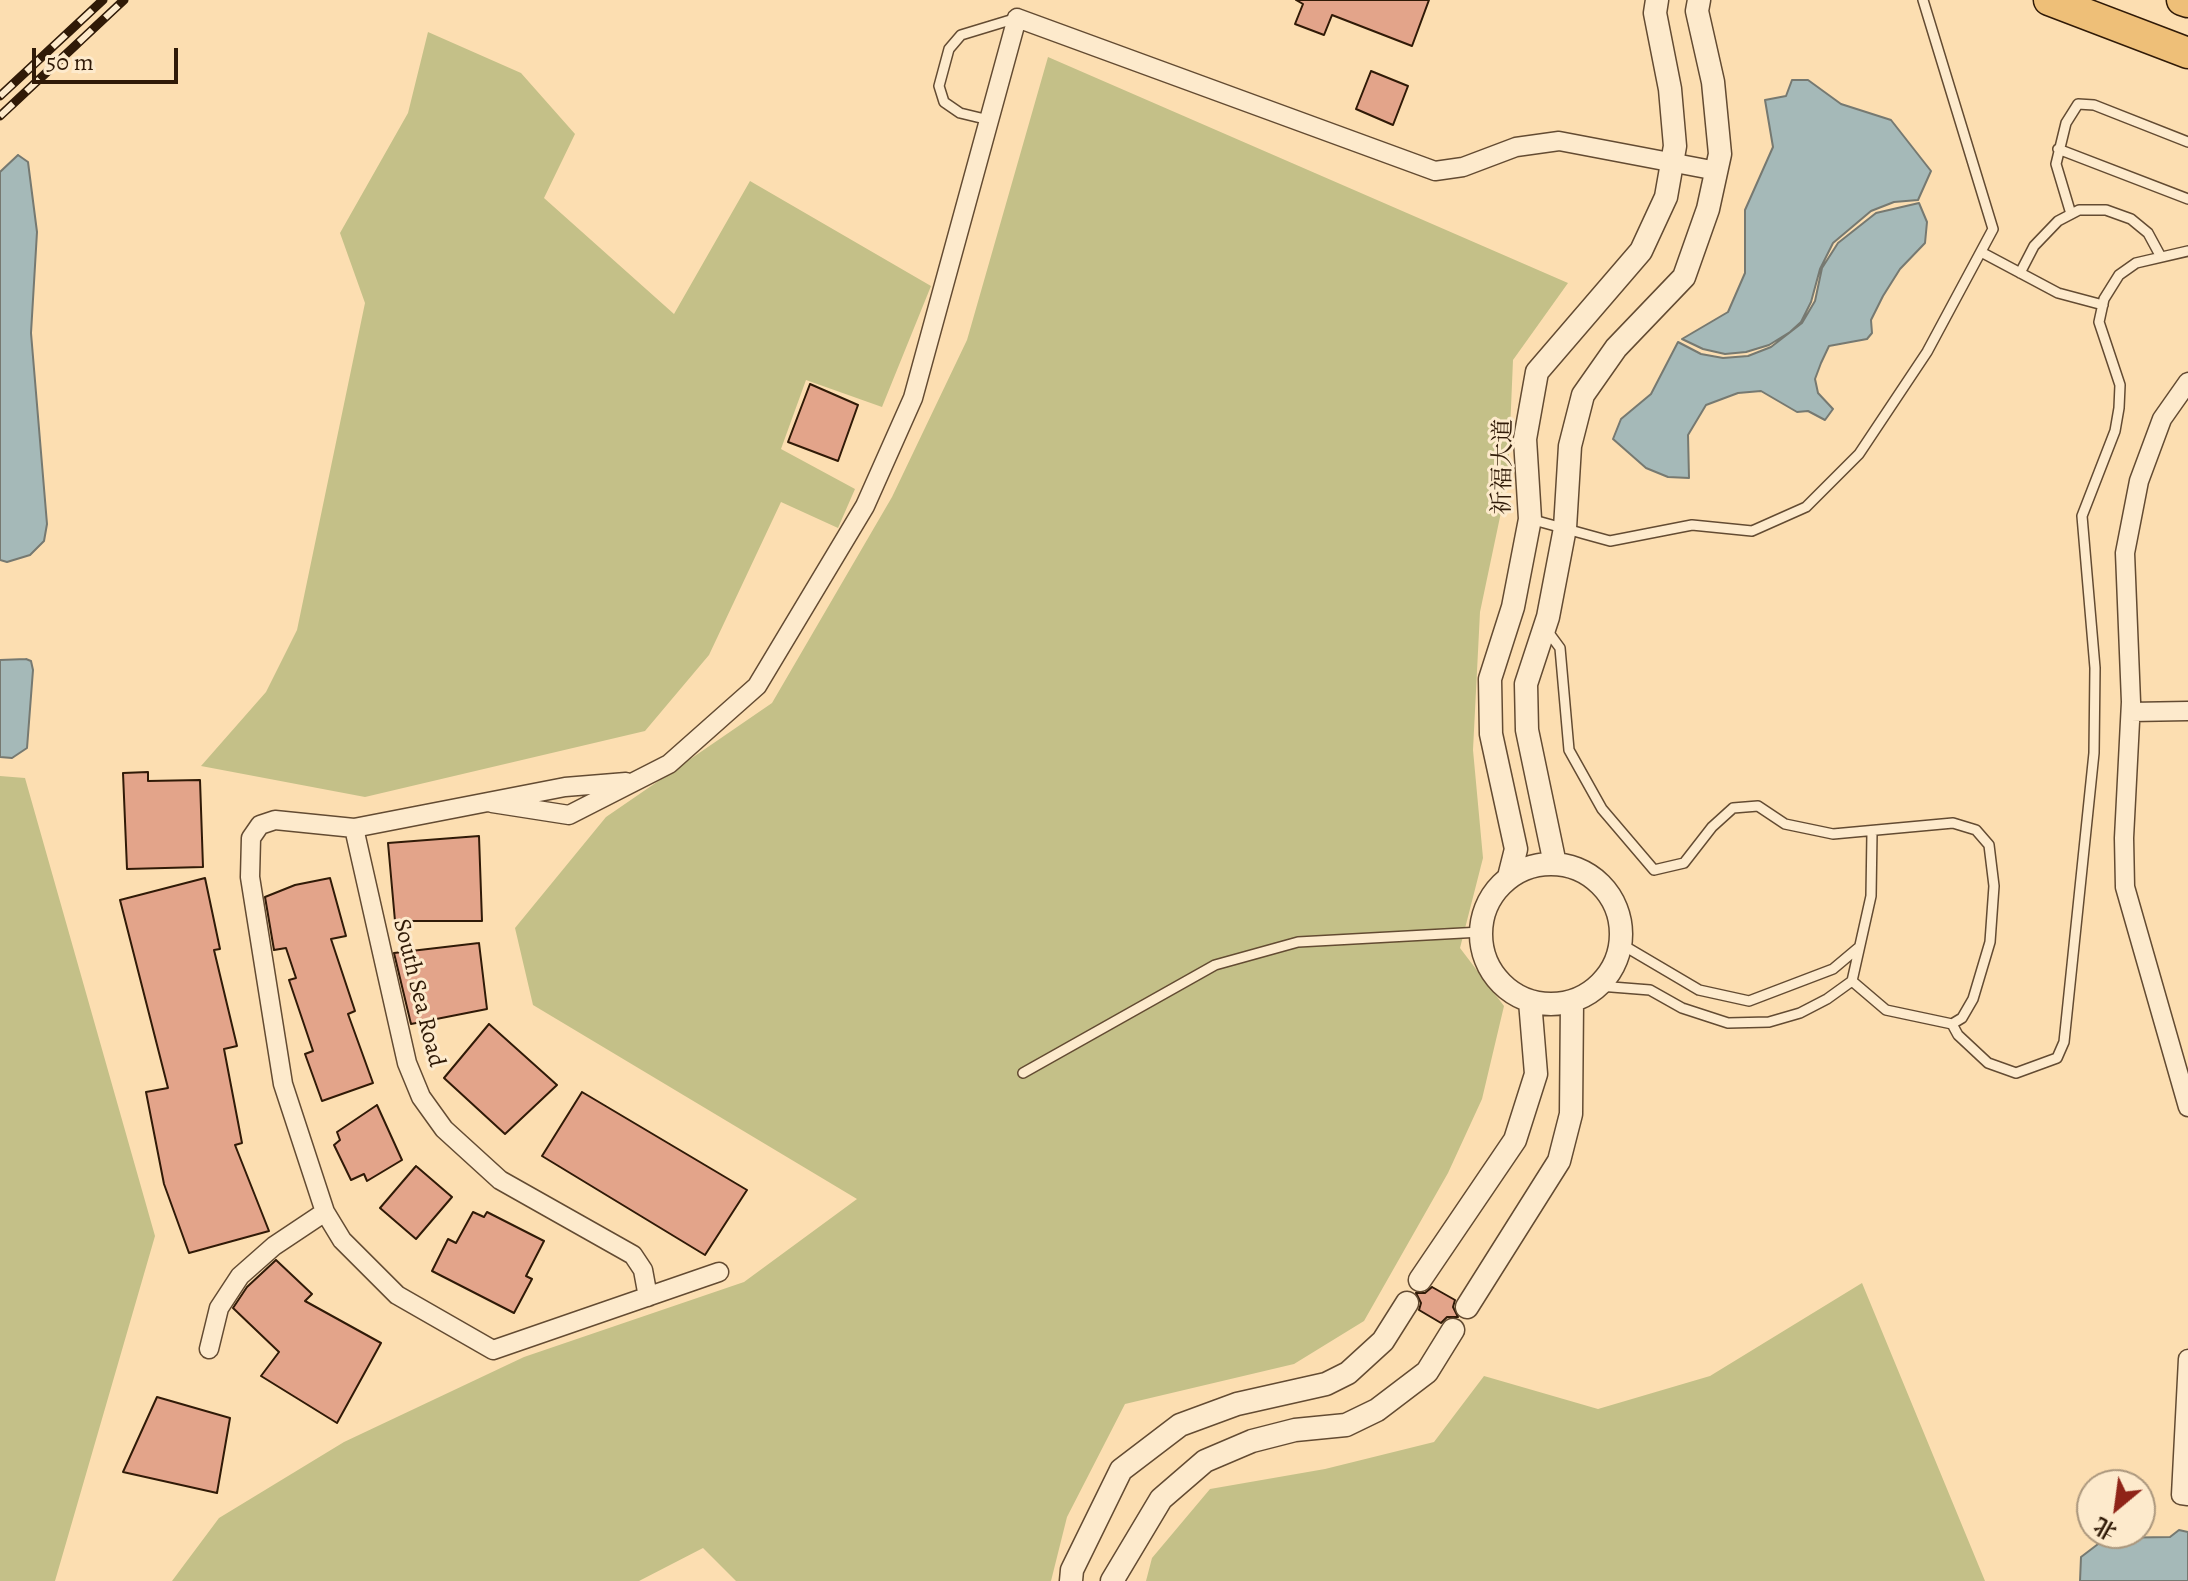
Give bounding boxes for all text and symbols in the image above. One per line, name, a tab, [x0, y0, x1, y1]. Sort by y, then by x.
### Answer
scale bar	[36, 32, 182, 82]
text: 50 m	[46, 46, 94, 78]
street label: 祈福大道	[1489, 419, 1519, 515]
street label: South Sea Road	[386, 916, 450, 1070]
north arrow	[2076, 1469, 2156, 1549]
text: 北	[2088, 1510, 2122, 1547]

